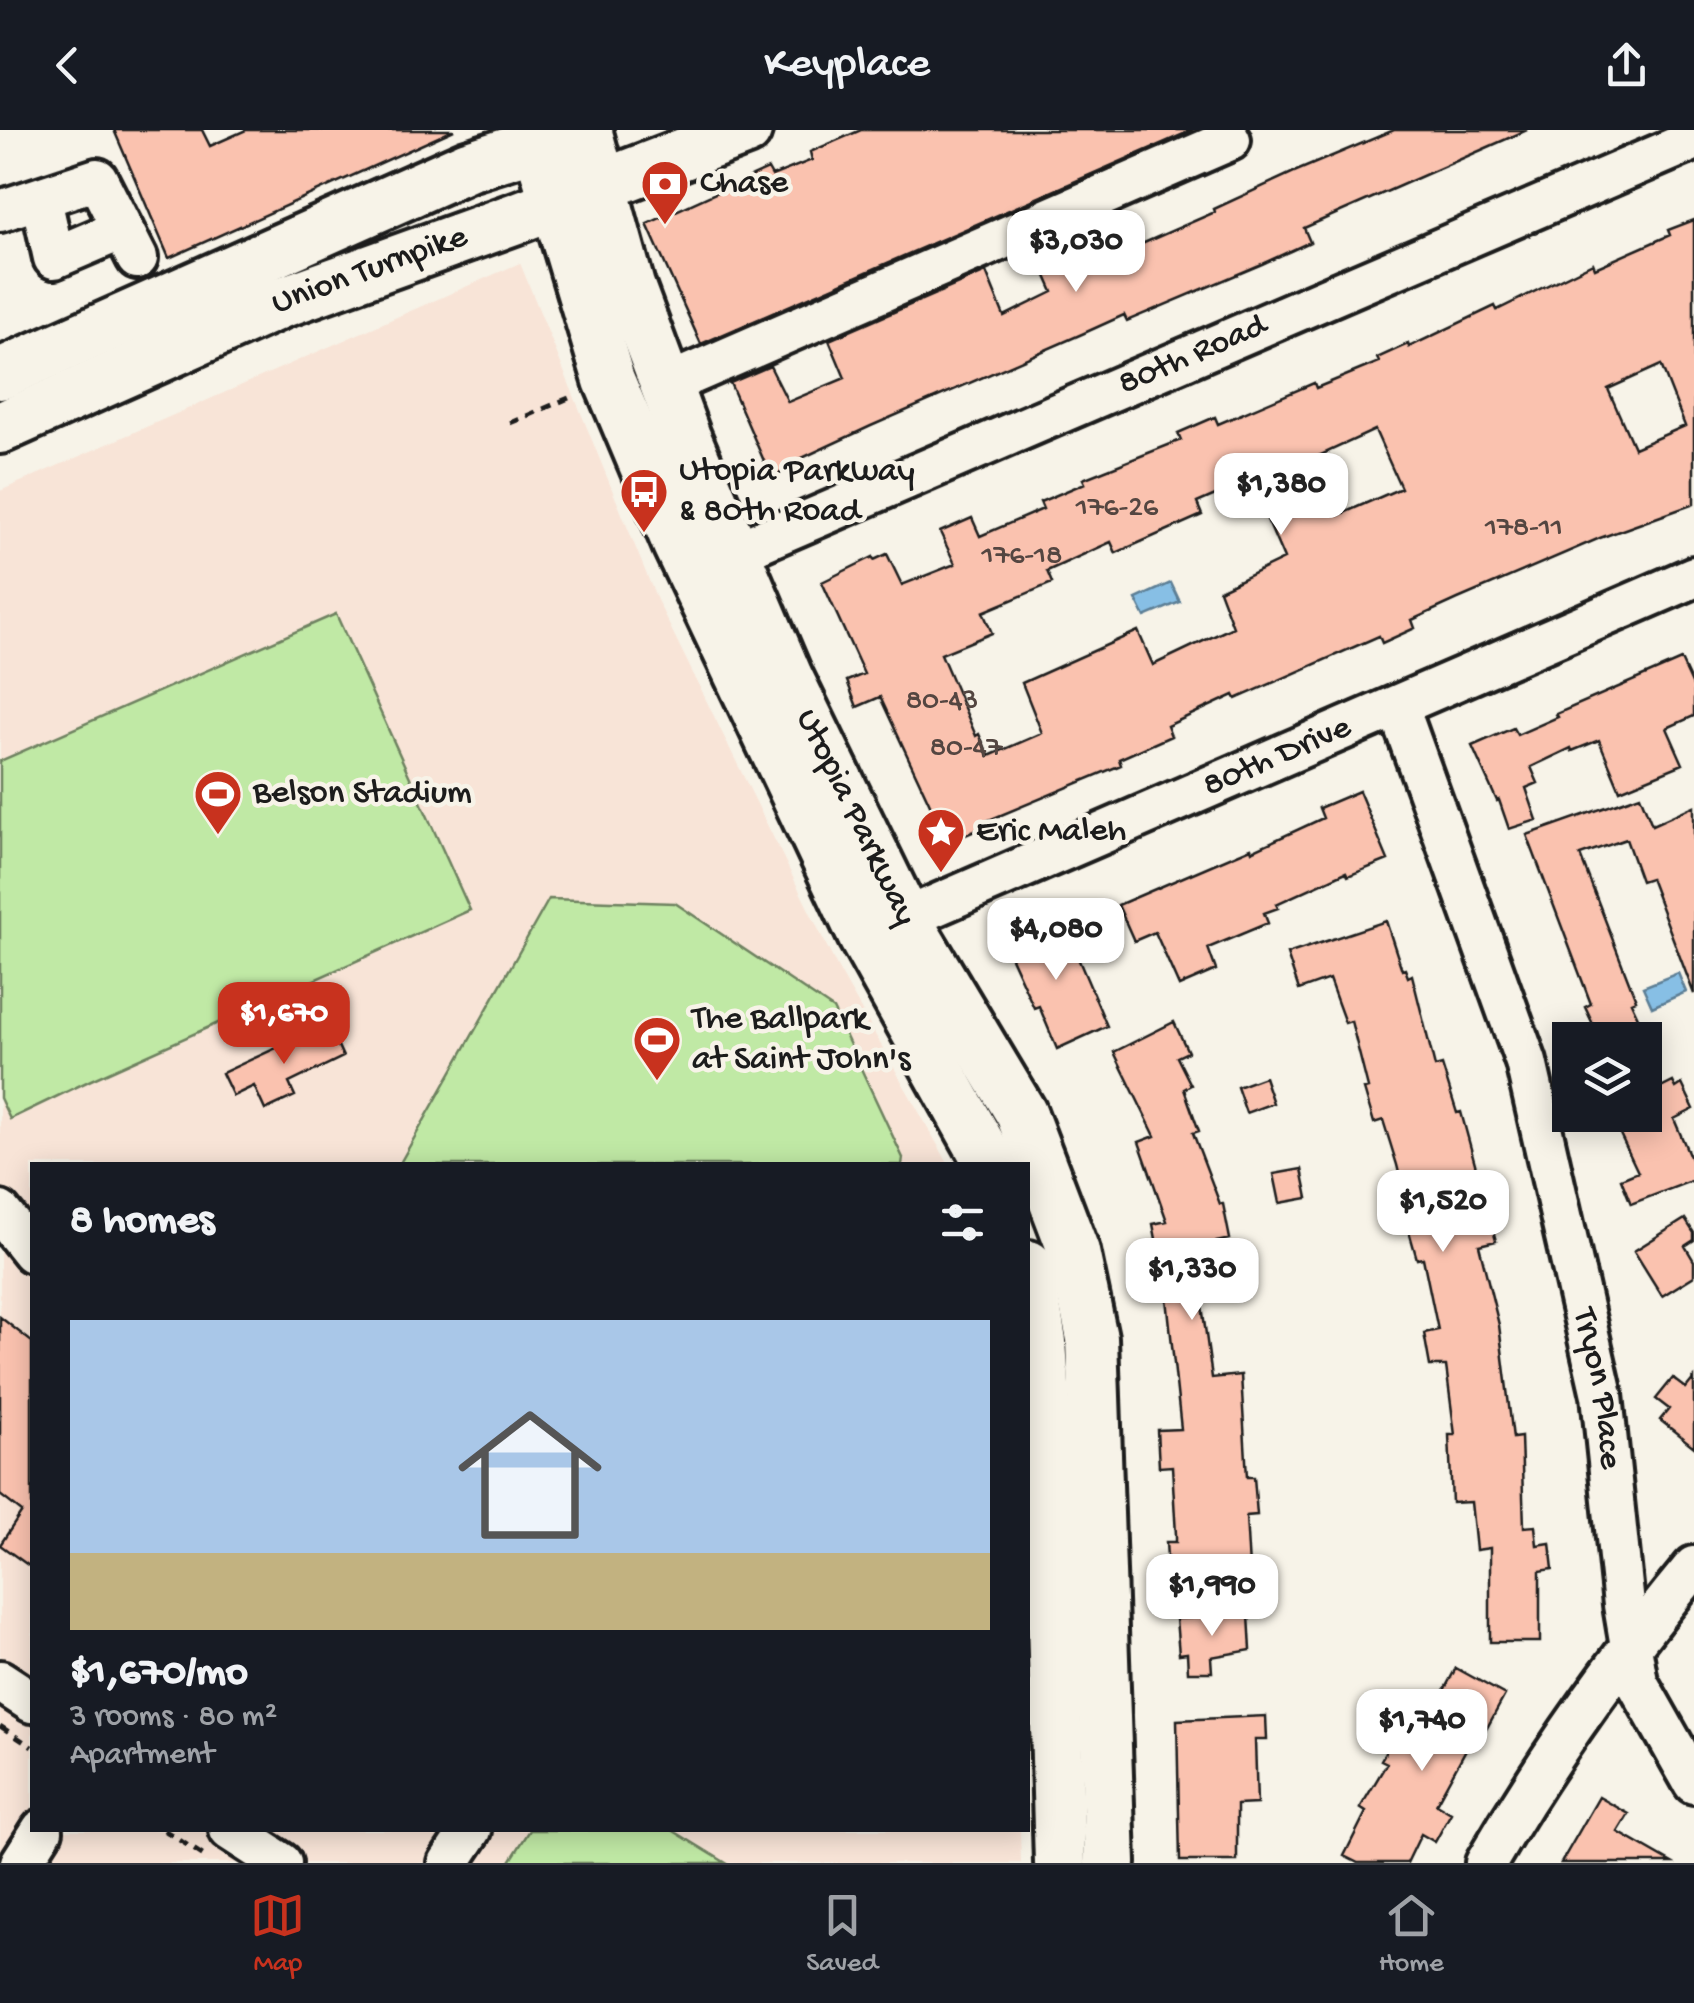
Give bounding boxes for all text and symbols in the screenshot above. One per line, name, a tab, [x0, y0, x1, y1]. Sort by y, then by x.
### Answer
icon: back	[40, 38, 95, 93]
icon: share	[1599, 38, 1654, 93]
text: Keyplace	[764, 39, 930, 92]
bank icon: Chase	[639, 158, 691, 226]
place label: Chase	[700, 164, 789, 205]
pin: $3,030	[995, 210, 1157, 295]
street label: Union Turnpike	[266, 216, 474, 325]
text: $3,030	[1029, 223, 1123, 261]
street label: 80th Road	[1113, 305, 1275, 405]
place label: Utopia Parkway & 80th Road	[679, 452, 915, 533]
pin: $1,380	[1200, 453, 1362, 538]
bus stop icon: Utopia Parkway & 80th Road	[618, 466, 670, 534]
text: $1,380	[1236, 466, 1326, 504]
house number: 176-26	[1075, 492, 1159, 527]
house number: 178-11	[1484, 512, 1563, 547]
house number: 176-18	[981, 540, 1062, 575]
house number: 80-43	[906, 685, 978, 720]
street label: Utopia Parkway	[785, 703, 926, 932]
street label: 80th Drive	[1197, 707, 1358, 807]
house number: 80-47	[930, 732, 1004, 767]
sports icon: Belson Stadium	[192, 768, 244, 836]
place label: Belson Stadium	[252, 774, 472, 815]
place icon: Eric Maleh	[915, 806, 967, 874]
place label: Eric Maleh	[976, 812, 1126, 853]
pin: $4,080	[975, 898, 1137, 983]
text: $4,080	[1009, 911, 1103, 949]
pin: $1,670	[203, 982, 365, 1067]
text: $1,670	[240, 995, 328, 1033]
place label: The Ballpark at Saint John's	[690, 1000, 911, 1081]
sports icon: The Ballpark at Saint John's	[631, 1014, 683, 1082]
map controls	[1552, 1022, 1662, 1132]
button: layers	[1552, 1022, 1662, 1132]
pin: $1,520	[1362, 1170, 1524, 1255]
text: $1,520	[1399, 1183, 1487, 1221]
icon: filters	[935, 1195, 990, 1250]
text: 8 homes	[70, 1198, 214, 1247]
pin: $1,330	[1111, 1238, 1273, 1323]
text: $1,330	[1148, 1251, 1236, 1289]
street label: Tryon Place	[1562, 1302, 1630, 1472]
icon: home	[440, 1385, 620, 1565]
pin: $1,990	[1131, 1554, 1293, 1639]
text: $1,990	[1168, 1567, 1256, 1605]
text: $1,670/mo	[70, 1650, 248, 1699]
pin: $1,740	[1341, 1689, 1503, 1774]
text: 3 rooms · 80 m²	[70, 1699, 277, 1737]
text: $1,740	[1378, 1702, 1466, 1740]
text: Apartment	[70, 1737, 214, 1775]
tab: Map	[250, 1888, 305, 1981]
tab: Saved	[806, 1888, 878, 1981]
tab: Home	[1379, 1888, 1444, 1981]

